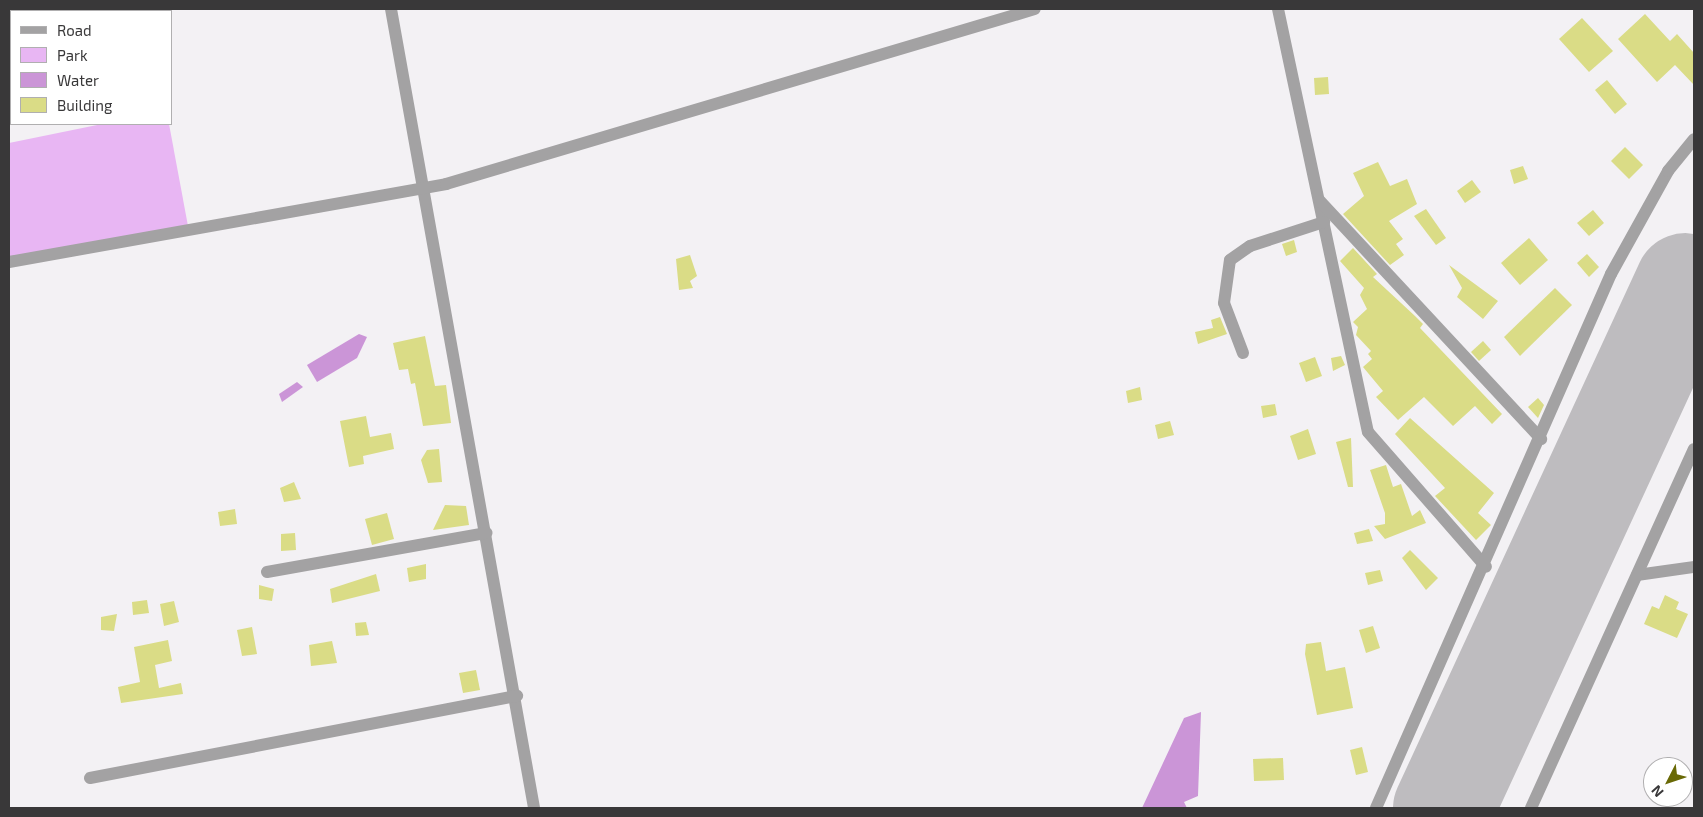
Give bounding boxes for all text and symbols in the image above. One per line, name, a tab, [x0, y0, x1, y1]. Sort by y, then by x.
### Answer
legend	[10, 10, 172, 125]
text: Road	[57, 21, 92, 39]
text: Park	[57, 46, 88, 64]
text: Water	[57, 71, 99, 89]
text: Building	[57, 96, 112, 114]
north arrow	[1643, 757, 1693, 807]
text: N	[1647, 782, 1667, 801]

